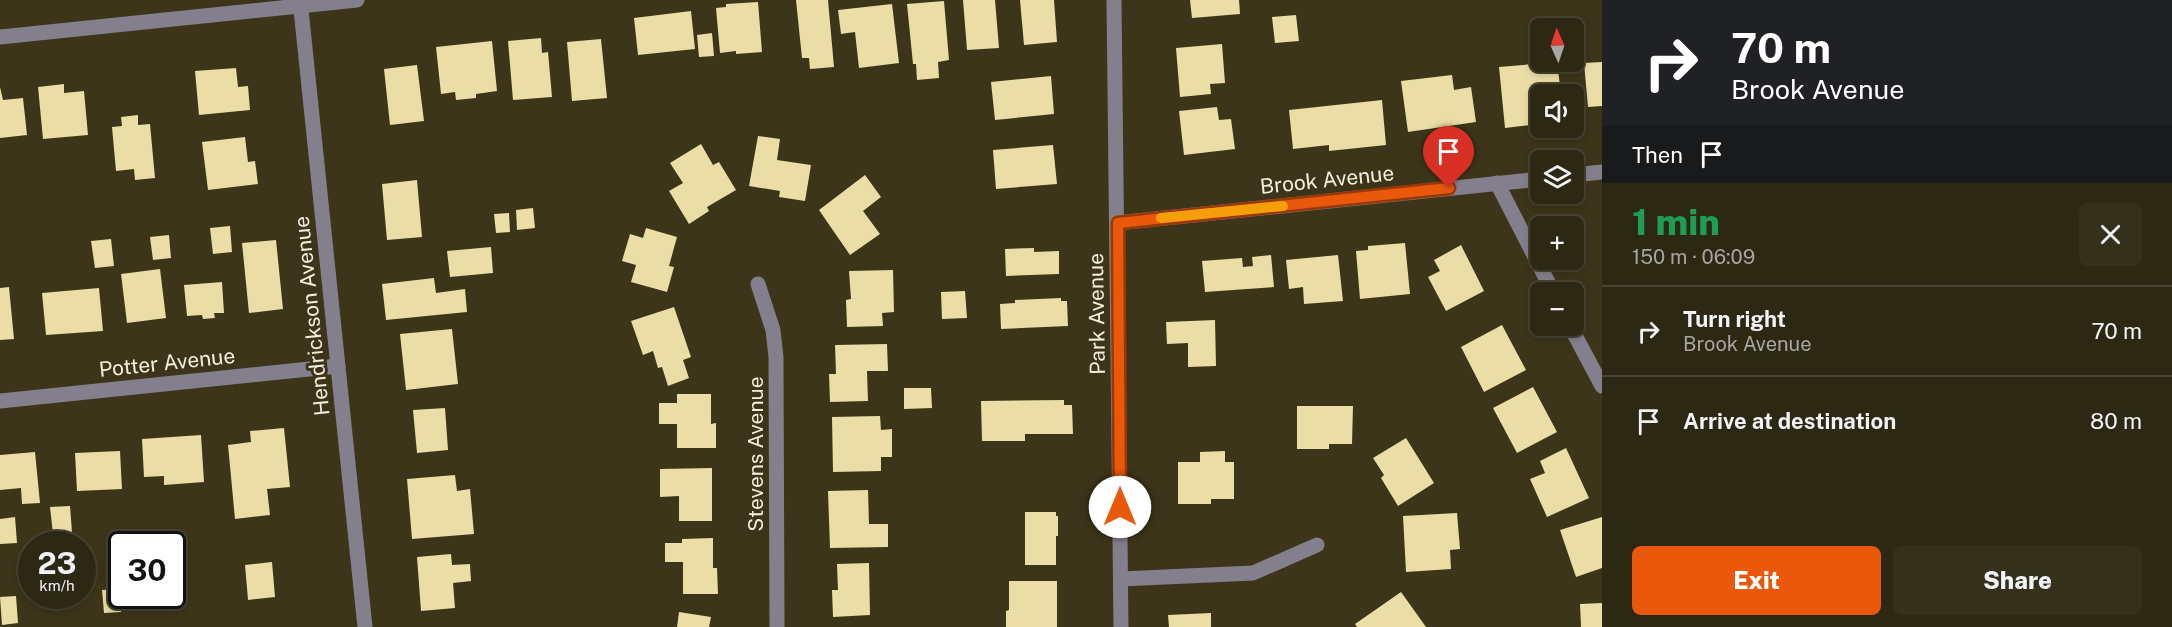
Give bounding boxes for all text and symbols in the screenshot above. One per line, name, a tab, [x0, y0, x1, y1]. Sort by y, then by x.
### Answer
north arrow	[1530, 18, 1584, 72]
map controls	[1530, 18, 1584, 336]
text: 70 m	[1731, 23, 1831, 72]
icon: right	[1632, 24, 1710, 102]
text: Brook Avenue	[1731, 73, 1904, 105]
button: sound	[1530, 84, 1584, 138]
pin	[1423, 126, 1474, 188]
icon: arrive	[1432, 135, 1465, 168]
icon: arrive	[1695, 138, 1728, 171]
text: Then	[1632, 142, 1683, 168]
button: layers	[1530, 150, 1584, 204]
street label: Brook Avenue	[1259, 160, 1395, 199]
text: 1 min	[1632, 201, 1720, 243]
button: close	[2079, 203, 2142, 266]
street label: Hendrickson Avenue	[289, 215, 334, 417]
button: +	[1530, 216, 1584, 270]
text: 150 m · 06:09	[1632, 245, 1755, 269]
street label: Park Avenue	[1083, 253, 1110, 375]
button: −	[1530, 282, 1584, 336]
text: Turn right	[1683, 306, 1786, 332]
icon: right	[1632, 315, 1665, 348]
text: 70 m	[2091, 318, 2142, 344]
text: Brook Avenue	[1683, 332, 1811, 356]
street label: Potter Avenue	[98, 343, 236, 382]
street label: Stevens Avenue	[743, 376, 768, 532]
icon: arrive	[1632, 405, 1665, 438]
text: Arrive at destination	[1683, 408, 1896, 434]
text: 80 m	[2090, 408, 2142, 434]
position arrow	[1088, 475, 1152, 539]
speed limit sign: 30	[108, 531, 186, 609]
text: 23	[37, 545, 77, 581]
button: Exit	[1632, 546, 1881, 615]
button: Share	[1893, 546, 2142, 615]
text: km/h	[39, 577, 75, 594]

